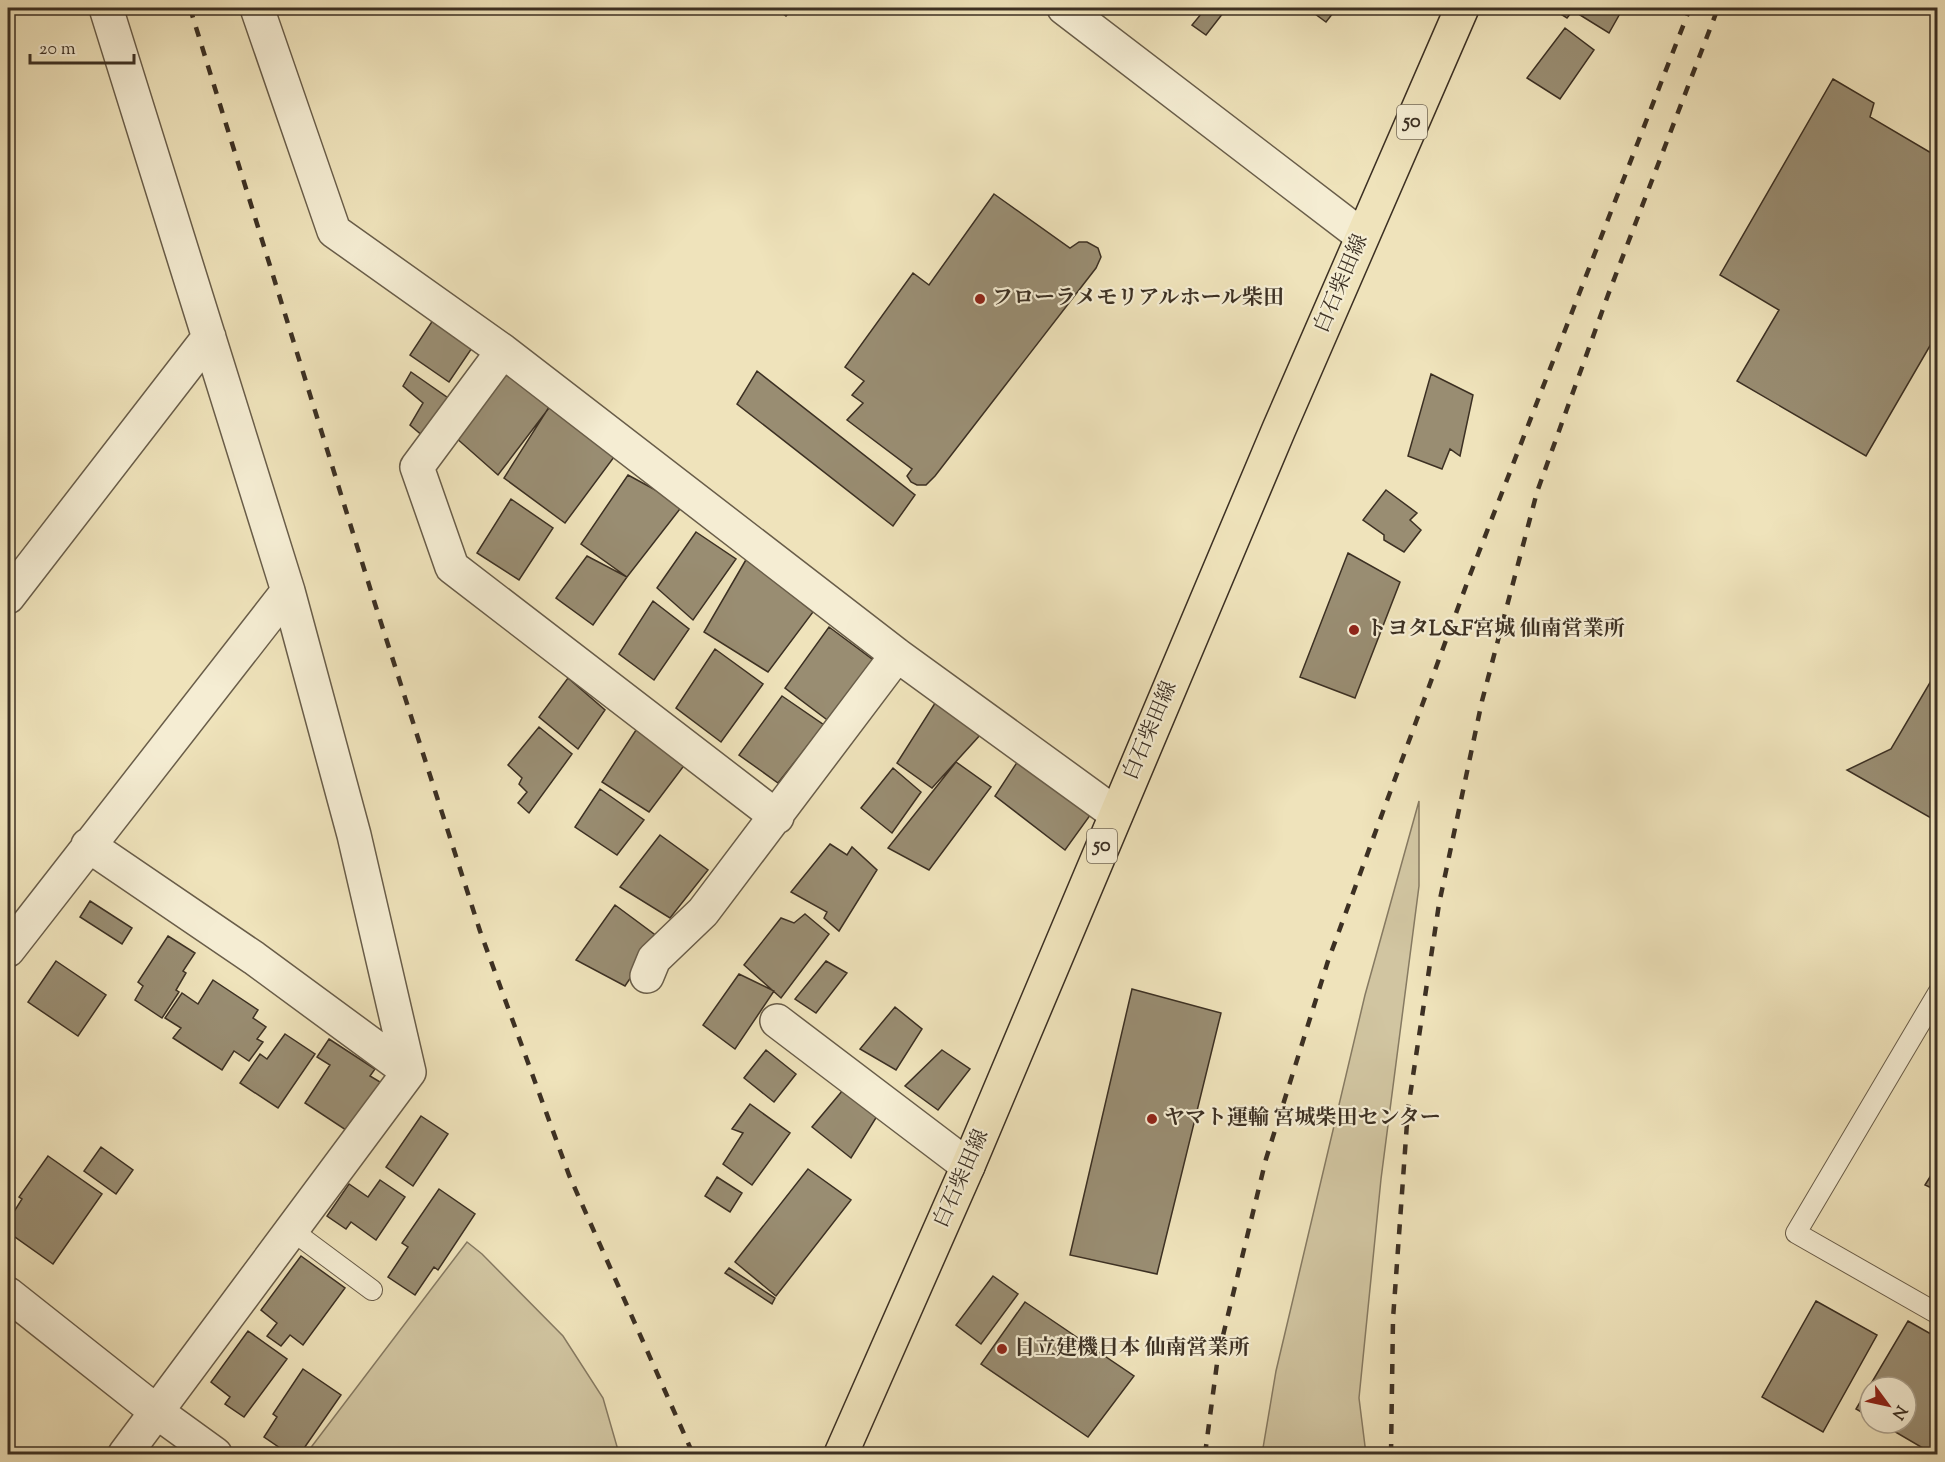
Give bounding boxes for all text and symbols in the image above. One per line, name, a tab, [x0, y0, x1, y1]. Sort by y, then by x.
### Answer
scale bar	[30, 27, 134, 65]
text: 20 m	[39, 37, 76, 63]
road number: 50	[1397, 105, 1427, 139]
street label: 白石柴田線	[1308, 230, 1376, 338]
place label: フローラメモリアルホール柴田	[992, 284, 1284, 314]
marker: フローラメモリアルホール柴田	[973, 292, 987, 306]
place label: トヨタL&F宮城 仙南営業所	[1366, 615, 1625, 645]
marker: トヨタL&F宮城 仙南営業所	[1347, 623, 1361, 637]
street label: 白石柴田線	[1117, 677, 1185, 785]
road number: 50	[1087, 829, 1117, 863]
place label: ヤマト運輸 宮城柴田センター	[1164, 1104, 1441, 1134]
marker: ヤマト運輸 宮城柴田センター	[1145, 1112, 1159, 1126]
street label: 白石柴田線	[927, 1125, 997, 1233]
place label: 日立建機日本 仙南営業所	[1014, 1334, 1249, 1364]
marker: 日立建機日本 仙南営業所	[995, 1342, 1009, 1356]
north arrow	[1858, 1375, 1918, 1435]
text: N	[1885, 1400, 1912, 1424]

